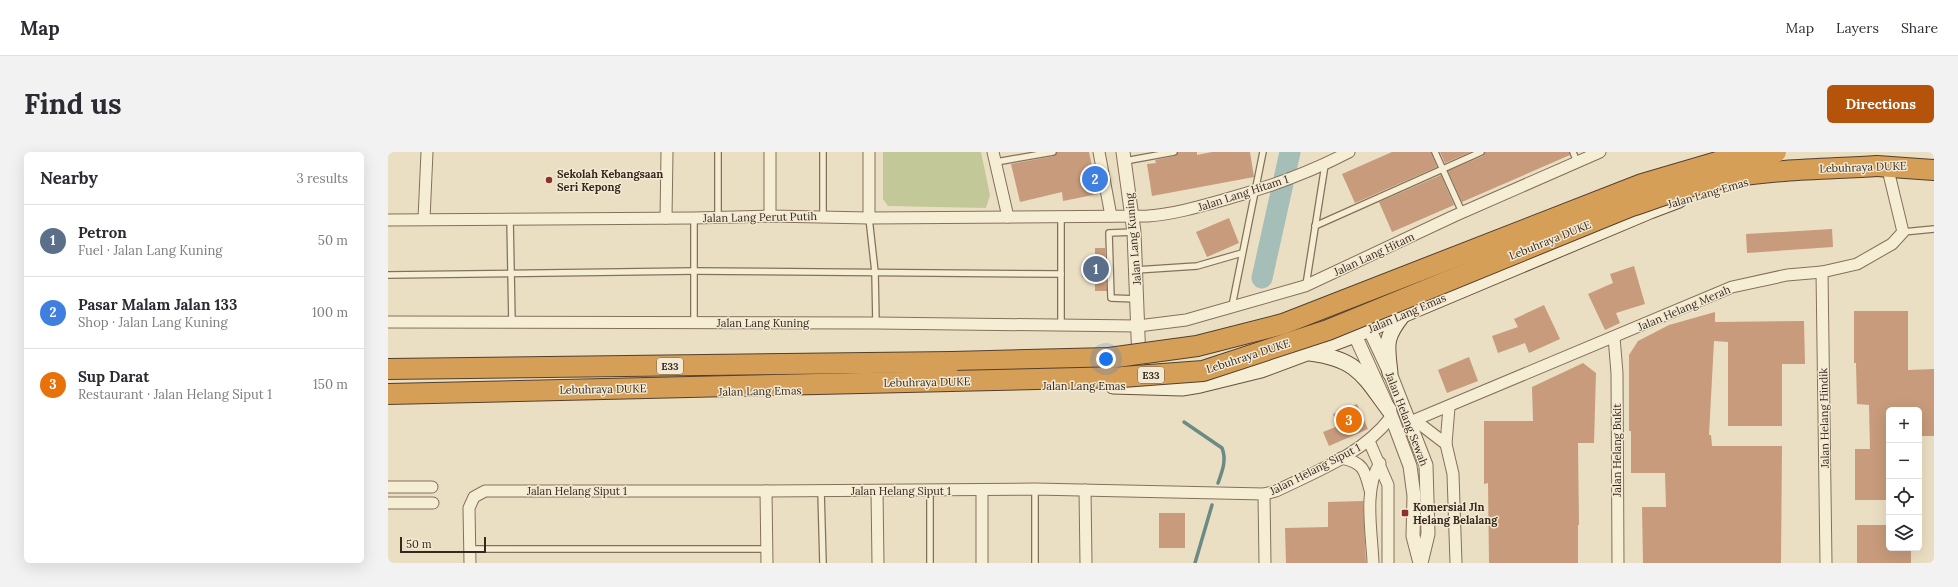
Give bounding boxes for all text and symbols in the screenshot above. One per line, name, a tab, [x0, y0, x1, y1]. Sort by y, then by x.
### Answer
text: Map	[20, 16, 60, 40]
text: Map	[1786, 19, 1814, 37]
text: Layers	[1836, 19, 1879, 37]
text: Share	[1901, 19, 1938, 37]
button: Directions	[1827, 85, 1934, 123]
text: Find us	[24, 86, 122, 122]
street label: Lebuhraya DUKE	[1819, 158, 1907, 176]
pin: 2	[1082, 164, 1108, 194]
text: Nearby	[40, 167, 98, 189]
place label: Sekolah Kebangsaan Seri Kepong	[557, 167, 663, 194]
text: 3 results	[296, 170, 348, 187]
street label: Jalan Lang Hitam 1	[1195, 172, 1290, 215]
marker: Sekolah Kebangsaan Seri Kepong	[544, 175, 554, 185]
street label: Jalan Lang Emas	[1665, 175, 1750, 211]
street label: Jalan Lang Kuning	[1122, 192, 1144, 287]
street label: Jalan Lang Perut Putih	[702, 209, 817, 225]
street label: Lebuhraya DUKE	[1507, 217, 1593, 263]
text: Petron	[78, 223, 127, 242]
street label: Jalan Lang Hitam	[1331, 229, 1417, 279]
text: 1	[50, 232, 56, 249]
text: 50 m	[318, 232, 348, 249]
text: Fuel · Jalan Lang Kuning	[78, 242, 222, 259]
pin: 1	[1083, 254, 1109, 284]
street label: Jalan Helang Merah	[1635, 282, 1733, 334]
street label: Jalan Lang Emas	[1365, 290, 1448, 336]
text: Pasar Malam Jalan 133	[78, 295, 237, 314]
text: 2	[50, 304, 56, 321]
text: 100 m	[312, 304, 348, 321]
text: Shop · Jalan Lang Kuning	[78, 314, 228, 331]
street label: Jalan Lang Kuning	[716, 316, 810, 330]
street label: Lebuhraya DUKE	[1204, 336, 1292, 376]
your location	[1096, 349, 1116, 369]
road number: E33	[657, 358, 683, 374]
text: Sup Darat	[78, 367, 149, 386]
road number: E33	[1138, 367, 1164, 383]
street label: Jalan Helang Hindik	[1816, 368, 1832, 469]
street label: Jalan Helang Sewah	[1382, 369, 1432, 468]
street label: Lebuhraya DUKE	[883, 374, 971, 390]
text: 3	[49, 376, 57, 393]
text: 150 m	[313, 376, 348, 393]
street label: Jalan Lang Emas	[1041, 379, 1126, 393]
street label: Lebuhraya DUKE	[559, 381, 647, 397]
street label: Jalan Lang Emas	[717, 383, 802, 399]
text: Restaurant · Jalan Helang Siput 1	[78, 386, 272, 403]
street label: Jalan Helang Bukit	[1610, 403, 1624, 498]
pin: 3	[1336, 405, 1362, 435]
map controls	[1886, 407, 1922, 551]
button: +	[1886, 407, 1922, 443]
street label: Jalan Helang Siput 1	[1266, 440, 1363, 498]
button: −	[1886, 443, 1922, 479]
button: locate	[1886, 479, 1922, 515]
street label: Jalan Helang Siput 1	[526, 484, 627, 498]
street label: Jalan Helang Siput 1	[850, 484, 951, 498]
place label: Komersial Jln Helang Belalang	[1413, 500, 1498, 527]
marker: Komersial Jln Helang Belalang	[1400, 508, 1410, 518]
button: layers	[1886, 515, 1922, 551]
scale bar	[400, 535, 486, 554]
text: 50 m	[406, 537, 432, 551]

